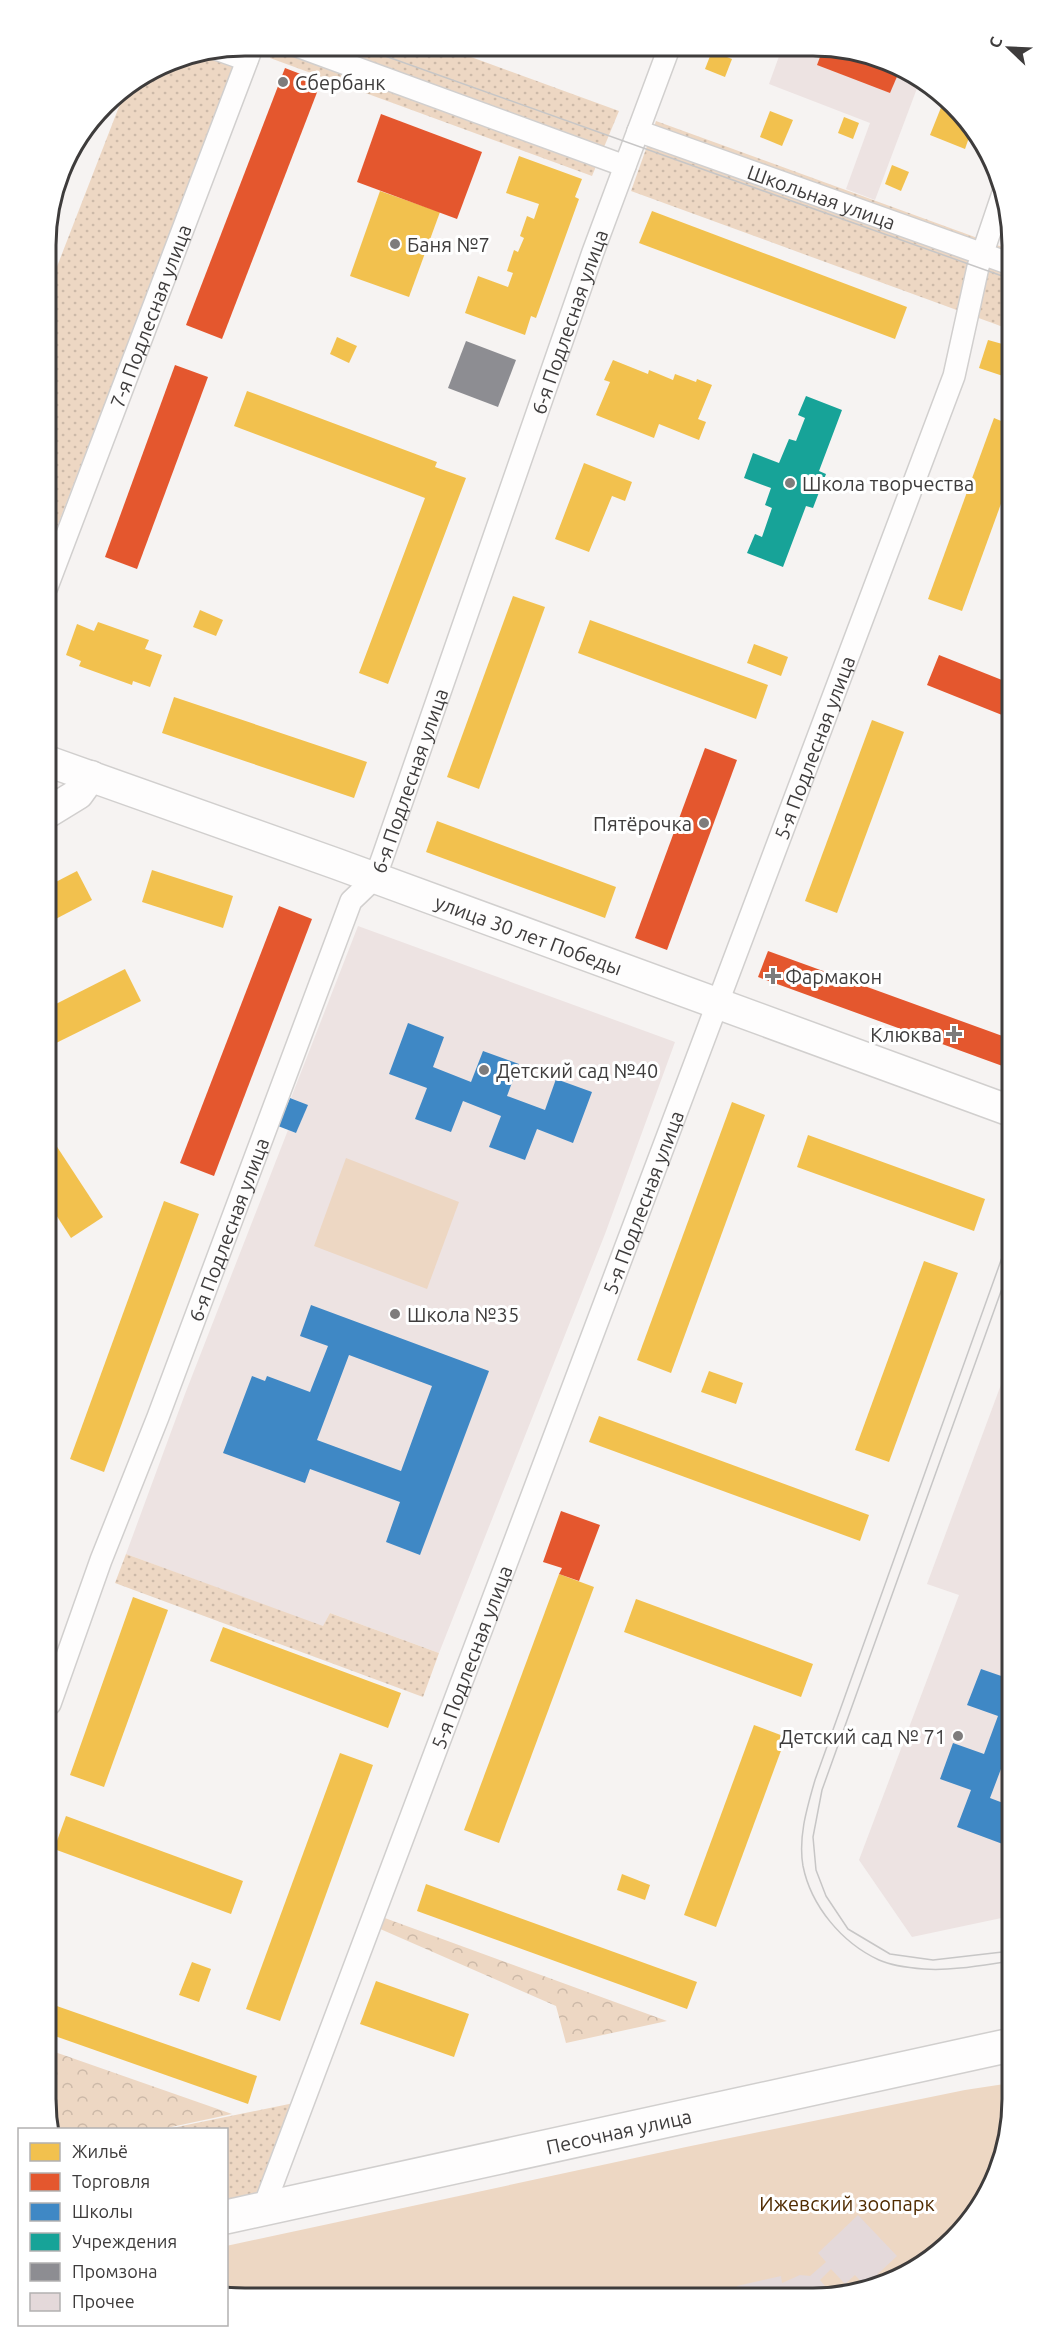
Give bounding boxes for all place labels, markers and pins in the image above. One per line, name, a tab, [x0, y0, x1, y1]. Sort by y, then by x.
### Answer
place label: Сбербанк	[295, 71, 386, 94]
marker: Сбербанк	[276, 75, 290, 89]
place label: Баня №7	[407, 233, 490, 256]
marker: Баня №7	[388, 237, 402, 251]
place label: Школа творчества	[802, 472, 974, 495]
marker: Школа творчества	[783, 476, 797, 490]
place label: Пятёрочка	[593, 812, 692, 835]
marker: Пятёрочка	[697, 816, 711, 830]
place label: Фармакон	[785, 965, 882, 988]
marker: Фармакон	[766, 969, 780, 983]
place label: Клюква	[870, 1023, 942, 1046]
marker: Клюква	[947, 1027, 961, 1041]
place label: Детский сад №40	[496, 1059, 658, 1082]
marker: Детский сад №40	[477, 1063, 491, 1077]
place label: Школа №35	[407, 1303, 519, 1326]
marker: Школа №35	[388, 1307, 402, 1321]
place label: Детский сад № 71	[779, 1725, 946, 1748]
marker: Детский сад № 71	[951, 1729, 965, 1743]

